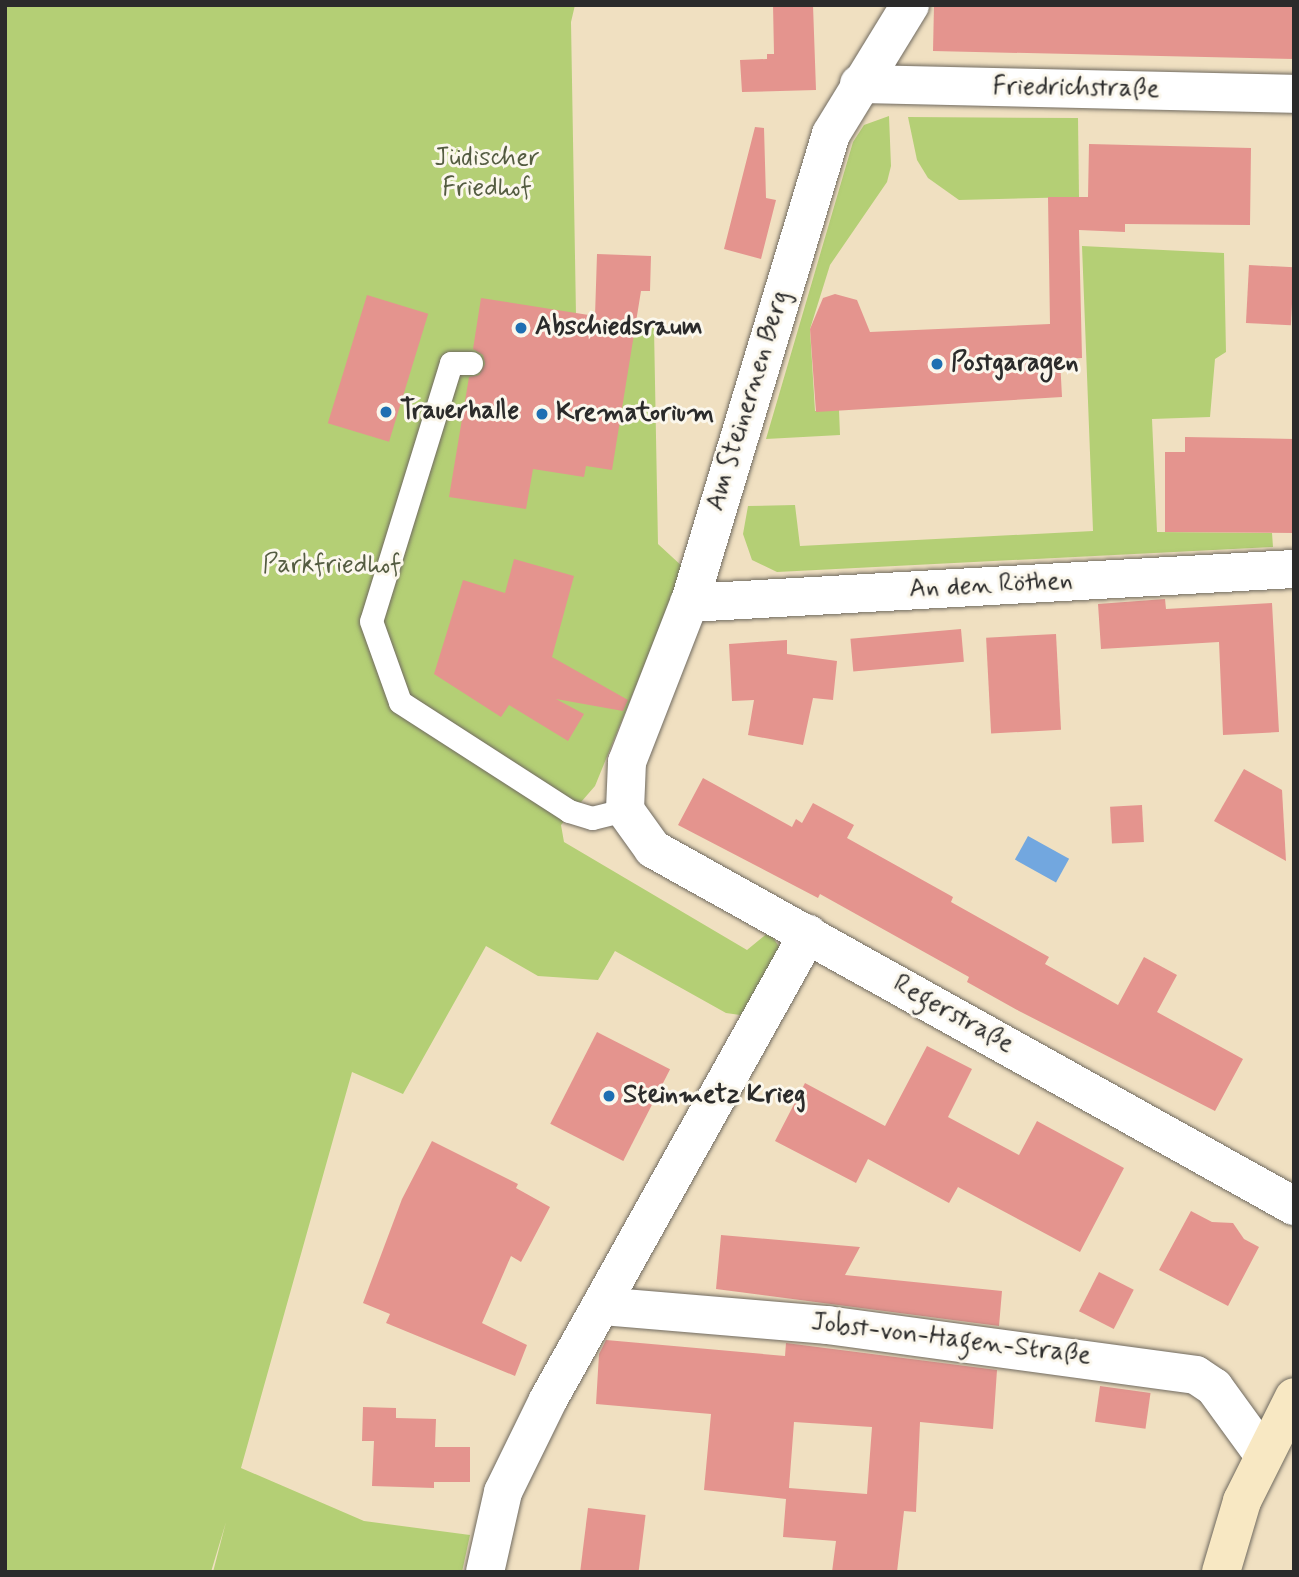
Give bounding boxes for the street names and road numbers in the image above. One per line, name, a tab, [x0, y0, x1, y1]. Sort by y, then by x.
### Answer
street label: Friedrichstraße	[992, 72, 1160, 106]
street label: Am Steinernen Berg	[701, 287, 797, 515]
street label: An den Röthen	[912, 566, 1070, 606]
street label: Regerstraße	[887, 969, 1019, 1061]
street label: Jobst-von-Hagen-Straße	[809, 1307, 1093, 1373]

